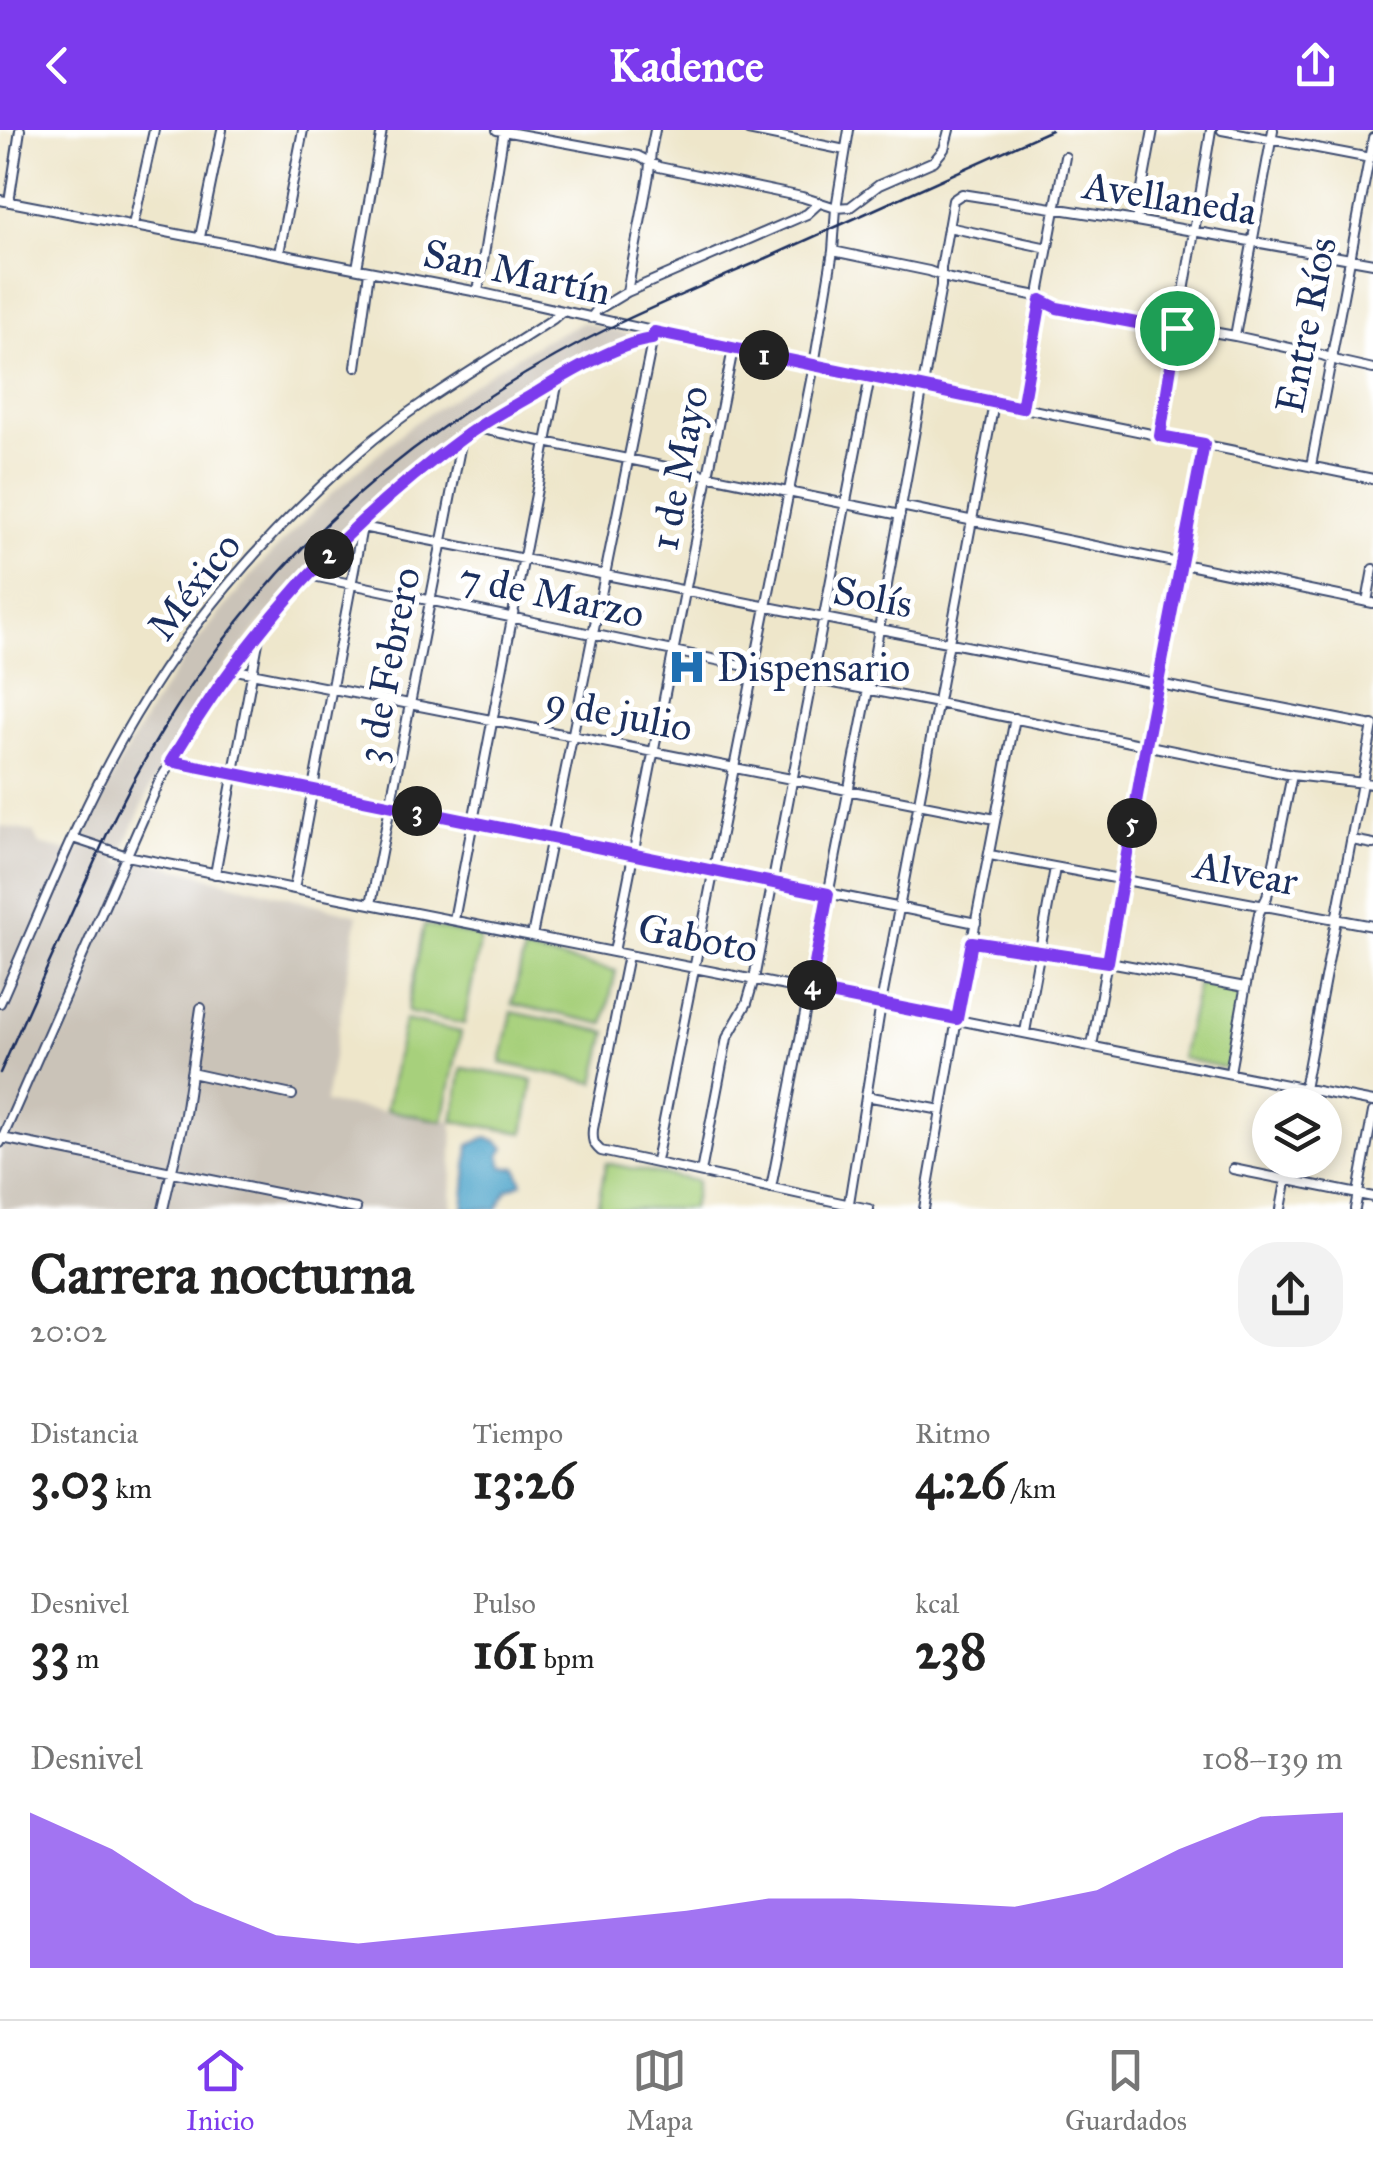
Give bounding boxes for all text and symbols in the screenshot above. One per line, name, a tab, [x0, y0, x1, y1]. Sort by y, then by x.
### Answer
icon: back	[30, 38, 85, 93]
text: Kadence	[609, 38, 764, 93]
icon: share	[1288, 38, 1343, 93]
street label: Avellaneda	[1078, 160, 1260, 236]
street label: San Martín	[419, 228, 615, 316]
street label: Entre Ríos	[1265, 233, 1347, 417]
pin	[1135, 286, 1220, 371]
icon: arrive	[1150, 301, 1205, 356]
pin: 1	[739, 330, 789, 380]
text: 1	[758, 337, 770, 372]
street label: 1 de Mayo	[639, 382, 719, 554]
street label: México	[137, 522, 251, 650]
pin: 2	[304, 529, 354, 579]
text: 2	[322, 536, 336, 571]
street label: 7 de Marzo	[455, 552, 649, 638]
street label: 3 de Febrero	[345, 563, 431, 767]
street label: Solís	[829, 565, 917, 629]
place label: Dispensario	[717, 643, 910, 692]
hospital icon: Dispensario	[666, 646, 708, 688]
street label: 9 de julio	[541, 676, 697, 752]
pin: 3	[392, 786, 442, 836]
text: 3	[411, 793, 423, 828]
pin: 5	[1107, 798, 1157, 848]
text: 5	[1125, 805, 1139, 840]
street label: Alvear	[1188, 839, 1302, 906]
street label: Gaboto	[634, 902, 762, 974]
pin: 4	[787, 960, 837, 1010]
text: 4	[804, 967, 820, 1002]
map controls	[1252, 1088, 1342, 1178]
button: layers	[1252, 1088, 1342, 1178]
text: Carrera nocturna	[30, 1241, 414, 1308]
button: share	[1238, 1242, 1343, 1347]
text: 20:02	[30, 1312, 107, 1351]
text: Distancia	[30, 1416, 138, 1451]
text: Tiempo	[473, 1416, 563, 1451]
text: Ritmo	[915, 1416, 990, 1451]
text: 3.03	[30, 1451, 110, 1512]
text: 13:26	[473, 1451, 575, 1512]
text: 4:26	[915, 1451, 1006, 1512]
text: km	[110, 1471, 152, 1506]
text: /km	[1006, 1471, 1056, 1506]
text: Desnivel	[30, 1586, 129, 1621]
text: Pulso	[473, 1586, 536, 1621]
text: kcal	[915, 1586, 959, 1621]
text: 33	[30, 1621, 70, 1682]
text: 161	[473, 1621, 537, 1682]
text: 238	[915, 1621, 987, 1682]
text: m	[70, 1641, 100, 1676]
text: bpm	[537, 1641, 594, 1676]
text: Desnivel	[30, 1739, 143, 1778]
text: 108–139 m	[1202, 1739, 1343, 1778]
tab: Inicio	[186, 2043, 254, 2138]
tab: Mapa	[626, 2043, 693, 2138]
tab: Guardados	[1065, 2043, 1187, 2138]

